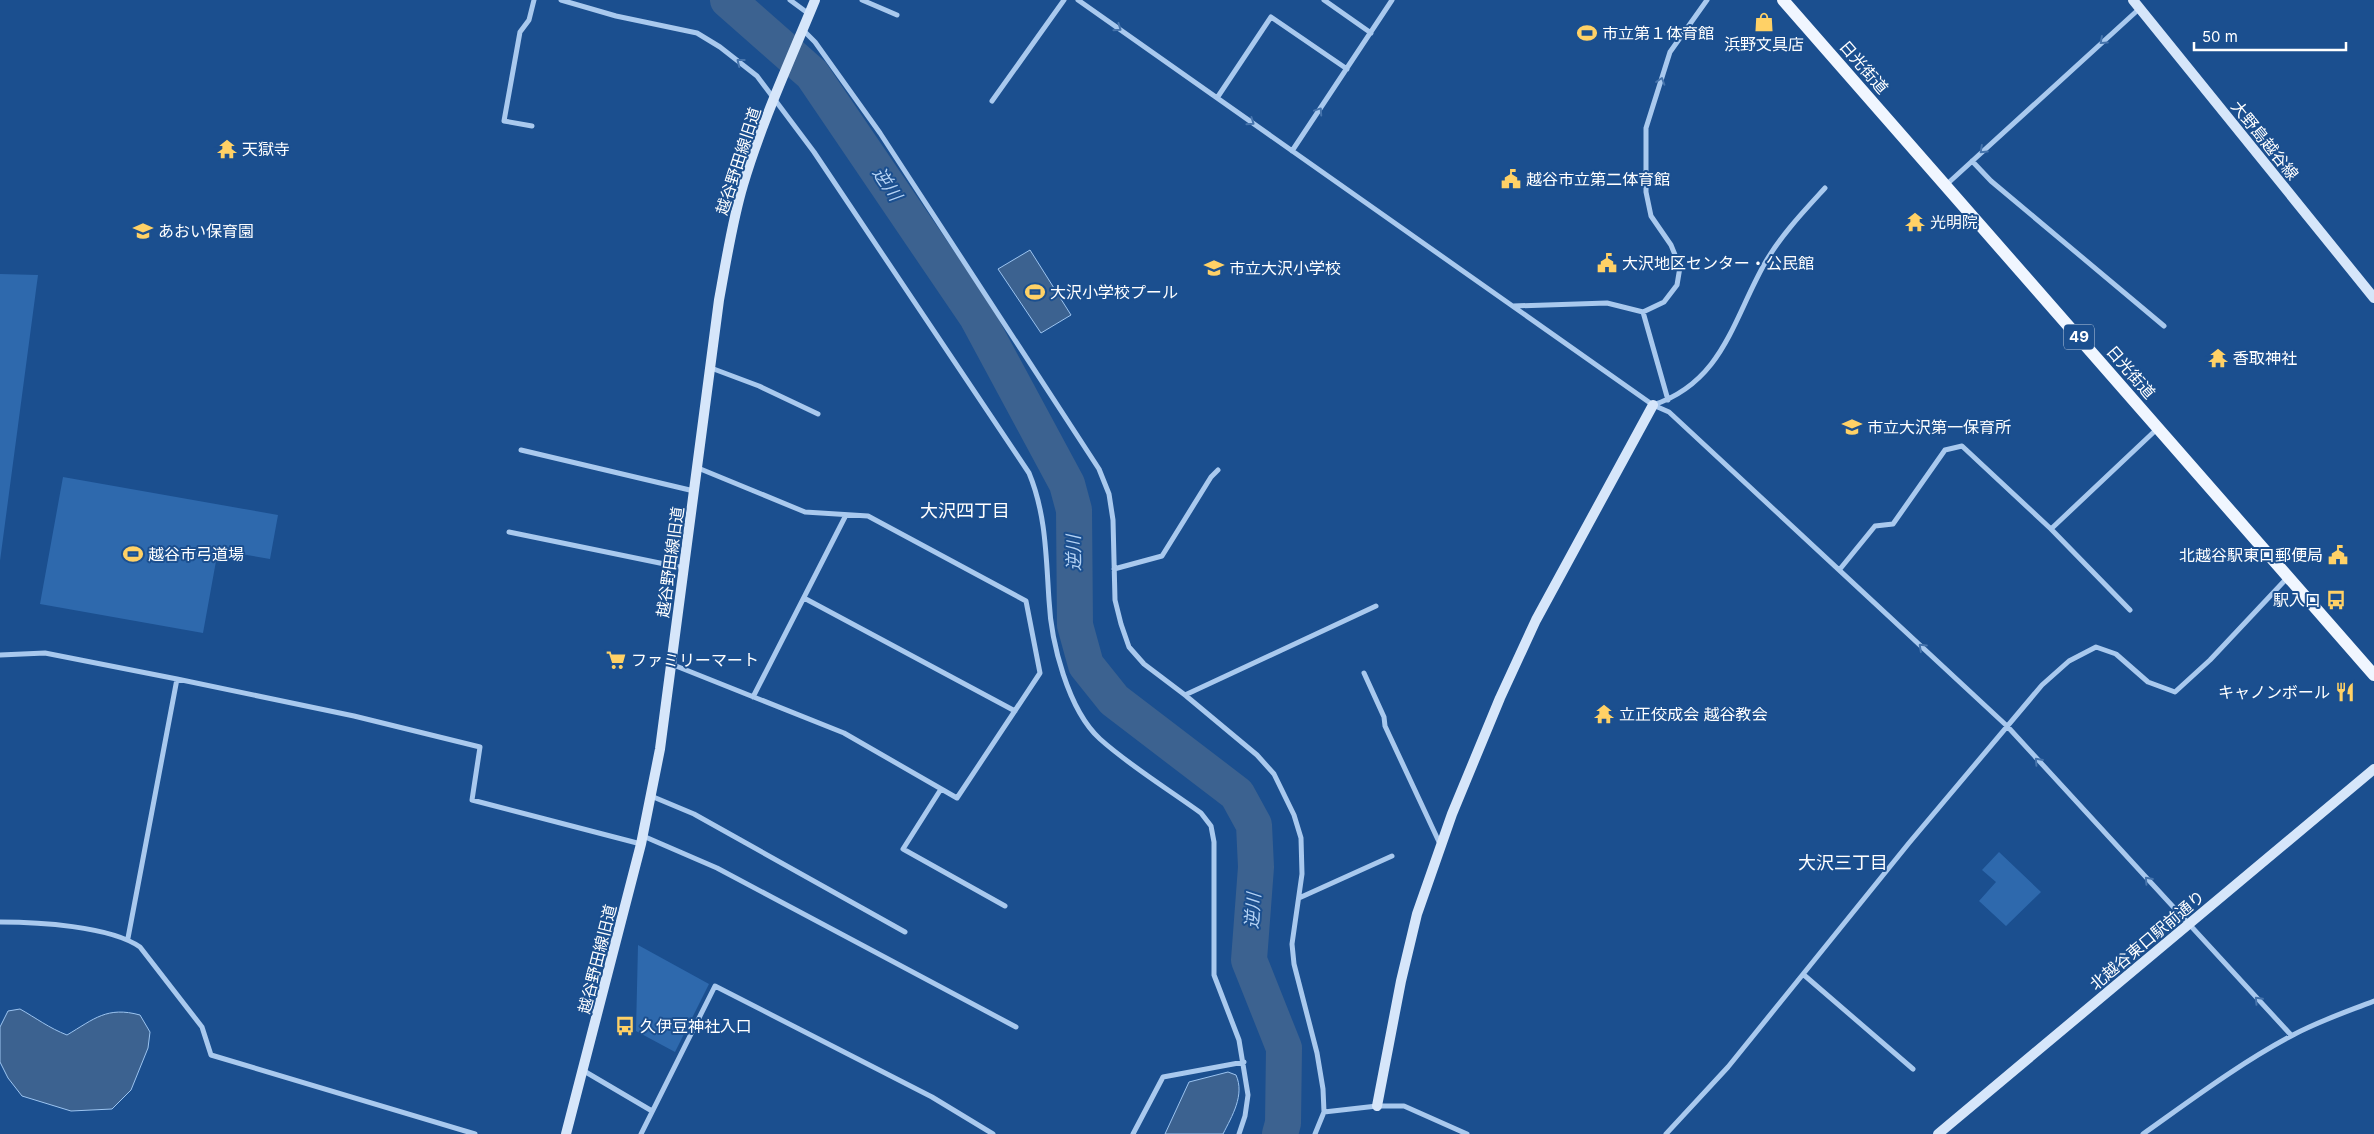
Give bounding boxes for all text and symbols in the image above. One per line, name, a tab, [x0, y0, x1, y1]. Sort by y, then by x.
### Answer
shop icon: 浜野文具店	[1753, 11, 1775, 33]
scale bar	[2194, 20, 2346, 52]
one-way arrow	[1112, 22, 1122, 31]
sports icon: 市立第１体育館	[1576, 22, 1598, 44]
place label: 市立第１体育館	[1602, 23, 1714, 43]
text: 50 m	[2202, 27, 2238, 46]
place label: 浜野文具店	[1724, 34, 1804, 54]
one-way arrow	[2099, 35, 2108, 44]
street label: 日光街道	[1835, 36, 1893, 98]
one-way arrow	[737, 59, 746, 67]
one-way arrow	[1655, 77, 1665, 86]
street label: 大野島越谷線	[2227, 96, 2303, 184]
street label: 越谷野田線旧道	[711, 105, 765, 217]
one-way arrow	[1313, 107, 1322, 116]
one-way arrow	[1245, 116, 1255, 125]
temple icon: 天獄寺	[216, 138, 238, 160]
place label: 天獄寺	[242, 139, 290, 159]
one-way arrow	[1979, 145, 1988, 154]
water label: 逆川	[869, 163, 907, 206]
public building icon: 越谷市立第二体育館	[1500, 168, 1522, 190]
place label: 越谷市立第二体育館	[1526, 169, 1670, 189]
temple icon: 光明院	[1904, 211, 1926, 233]
place label: 光明院	[1930, 212, 1978, 232]
school or university icon: あおい保育園	[132, 220, 154, 242]
place label: あおい保育園	[158, 221, 254, 241]
public building icon: 大沢地区センター・公民館	[1596, 252, 1618, 274]
place label: 大沢地区センター・公民館	[1622, 253, 1814, 273]
school or university icon: 市立大沢小学校	[1203, 257, 1225, 279]
place label: 市立大沢小学校	[1229, 258, 1341, 278]
sports icon: 大沢小学校プール	[1024, 281, 1046, 303]
place label: 大沢小学校プール	[1050, 282, 1178, 302]
road number: 49	[2064, 324, 2094, 350]
street label: 日光街道	[2102, 341, 2160, 403]
temple icon: 香取神社	[2207, 347, 2229, 369]
place label: 香取神社	[2233, 348, 2297, 368]
school or university icon: 市立大沢第一保育所	[1841, 416, 1863, 438]
place label: 市立大沢第一保育所	[1867, 417, 2011, 437]
district label: 大沢四丁目	[920, 500, 1010, 521]
street label: 越谷野田線旧道	[652, 505, 688, 619]
water label: 逆川	[1063, 533, 1084, 571]
sports icon: 越谷市弓道場	[122, 543, 144, 565]
place label: 越谷市弓道場	[148, 544, 244, 564]
public building icon: 北越谷駅東口郵便局	[2327, 544, 2349, 566]
place label: 北越谷駅東口郵便局	[2179, 545, 2323, 565]
bus stop icon: 駅入口	[2325, 589, 2347, 611]
place label: 駅入口	[2273, 590, 2321, 610]
one-way arrow	[1919, 644, 1928, 653]
supermarket icon: ファミリーマート	[605, 649, 627, 671]
place label: ファミリーマート	[631, 650, 759, 670]
restaurant icon: キャノンボール	[2334, 681, 2356, 703]
place label: キャノンボール	[2218, 682, 2330, 702]
temple icon: 立正佼成会 越谷教会	[1593, 703, 1615, 725]
place label: 立正佼成会 越谷教会	[1619, 704, 1768, 724]
one-way arrow	[2034, 758, 2043, 767]
district label: 大沢三丁目	[1798, 852, 1888, 873]
one-way arrow	[2145, 877, 2154, 886]
street label: 北越谷東口駅前通り	[2085, 886, 2209, 994]
water label: 逆川	[1241, 890, 1264, 930]
street label: 越谷野田線旧道	[574, 902, 620, 1016]
one-way arrow	[2255, 997, 2264, 1006]
bus stop icon: 久伊豆神社入口	[614, 1015, 636, 1037]
place label: 久伊豆神社入口	[640, 1016, 752, 1036]

